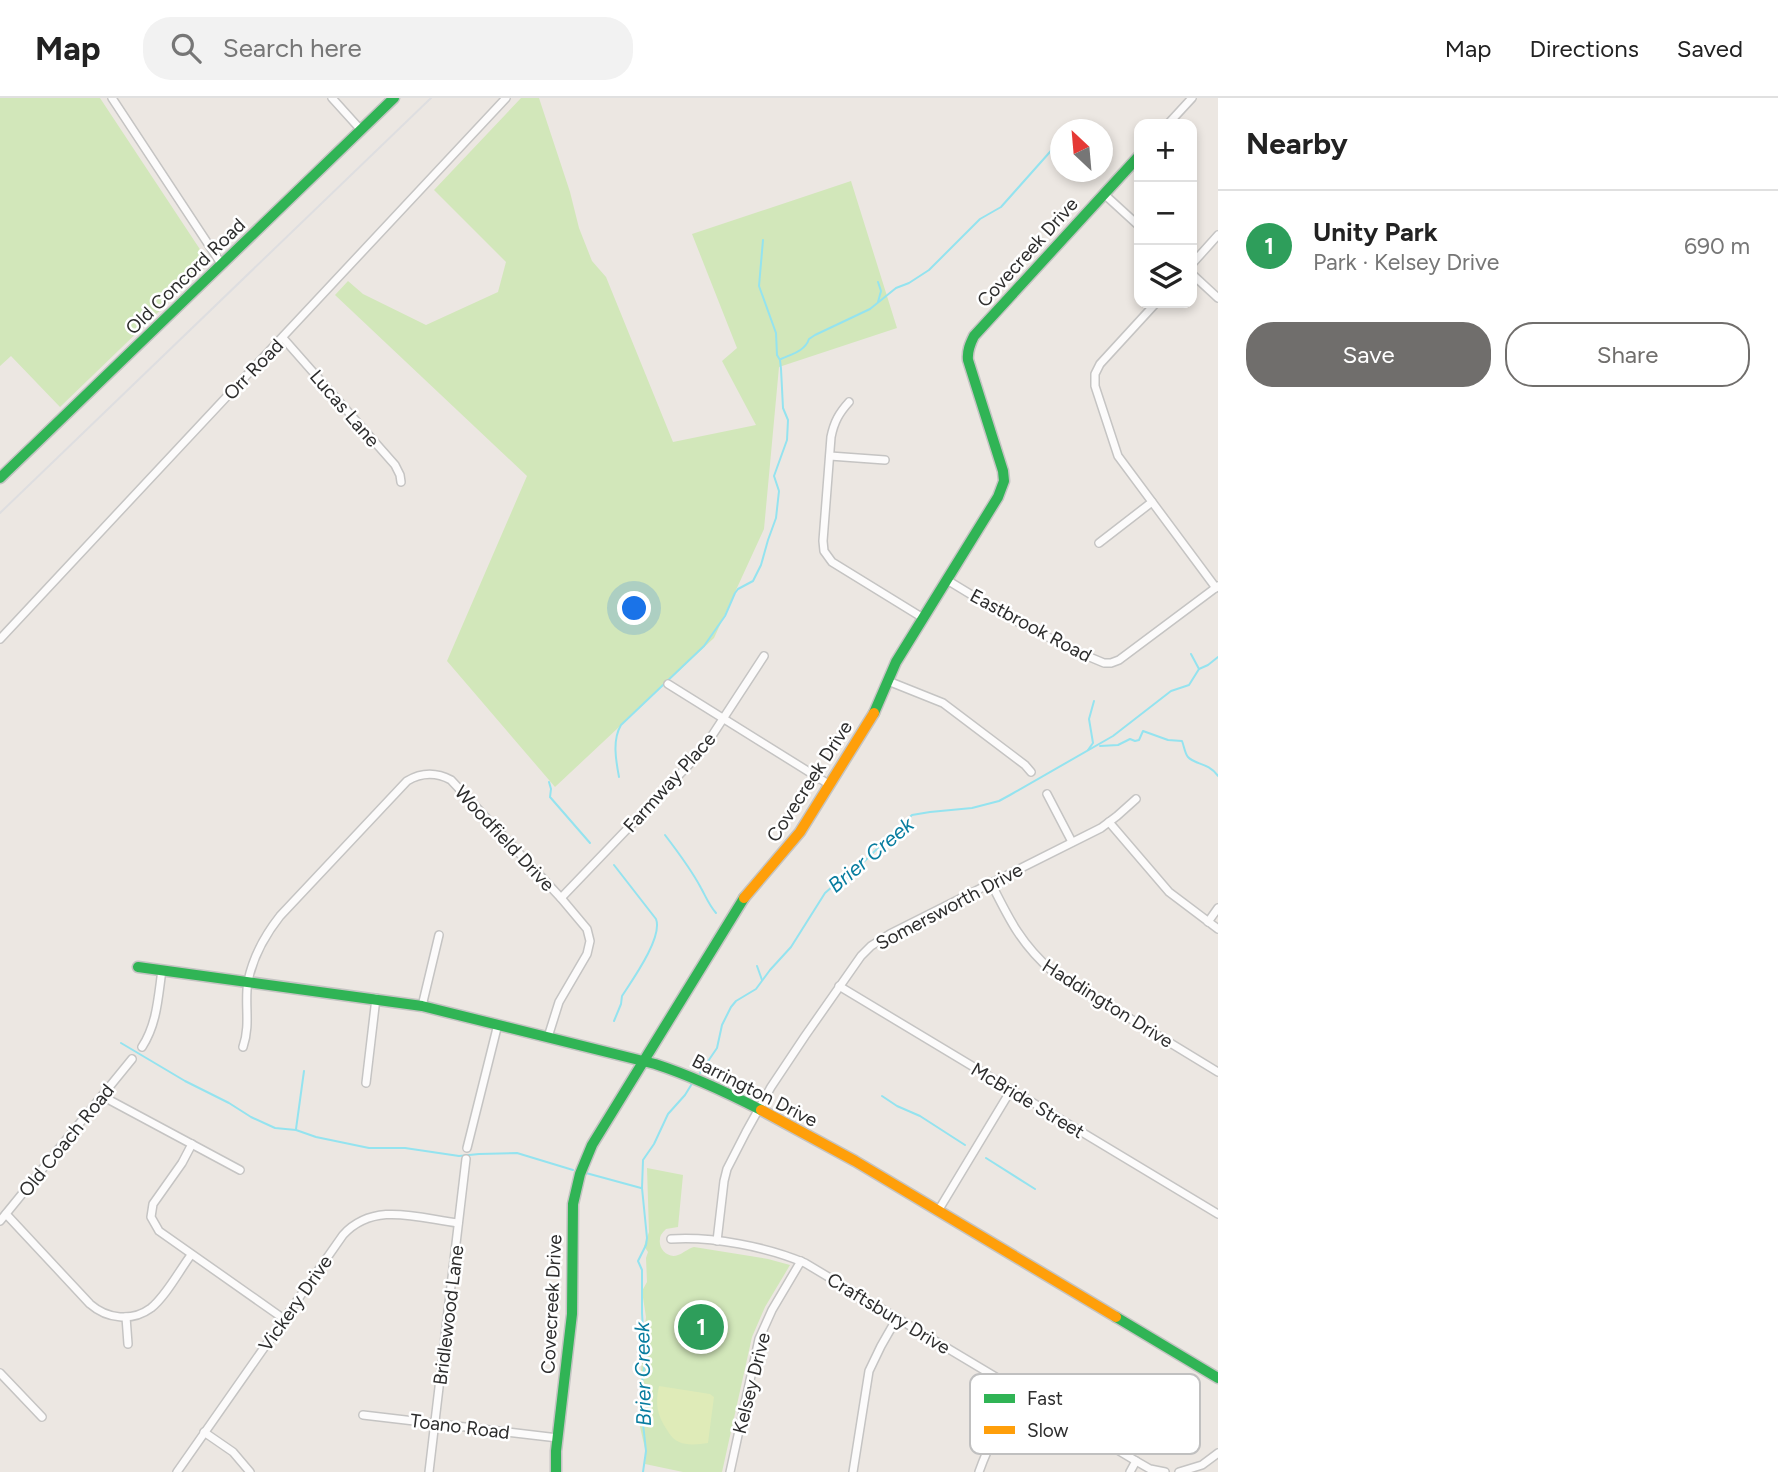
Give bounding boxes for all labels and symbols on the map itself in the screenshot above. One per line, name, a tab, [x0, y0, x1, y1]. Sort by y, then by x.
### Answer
north arrow	[1050, 119, 1113, 182]
street label: Covecreek Drive	[972, 193, 1083, 312]
street label: Old Concord Road	[121, 213, 250, 339]
street label: Orr Road	[219, 334, 288, 405]
street label: Lucas Lane	[305, 365, 384, 452]
street label: Eastbrook Road	[966, 584, 1095, 667]
your location	[617, 591, 651, 625]
street label: Covecreek Drive	[762, 716, 857, 846]
street label: Farmway Place	[618, 728, 720, 837]
street label: Woodfield Drive	[450, 781, 560, 896]
water label: Brier Creek	[823, 811, 919, 898]
street label: Somersworth Drive	[872, 858, 1027, 955]
street label: Haddington Drive	[1038, 954, 1177, 1053]
street label: Barrington Drive	[688, 1049, 821, 1132]
street label: McBride Street	[967, 1058, 1089, 1143]
street label: Old Coach Road	[14, 1079, 119, 1201]
street label: Covecreek Drive	[536, 1234, 567, 1374]
street label: Bridlewood Lane	[428, 1244, 469, 1386]
street label: Vickery Drive	[254, 1251, 337, 1356]
street label: Craftsbury Drive	[823, 1268, 955, 1359]
pin: 1	[678, 1301, 724, 1353]
water label: Brier Creek	[629, 1321, 656, 1426]
street label: Kelsey Drive	[728, 1330, 775, 1436]
legend	[970, 1374, 1200, 1454]
text: Fast	[1027, 1387, 1063, 1410]
street label: Toano Road	[409, 1409, 511, 1444]
text: Slow	[1027, 1419, 1069, 1442]

